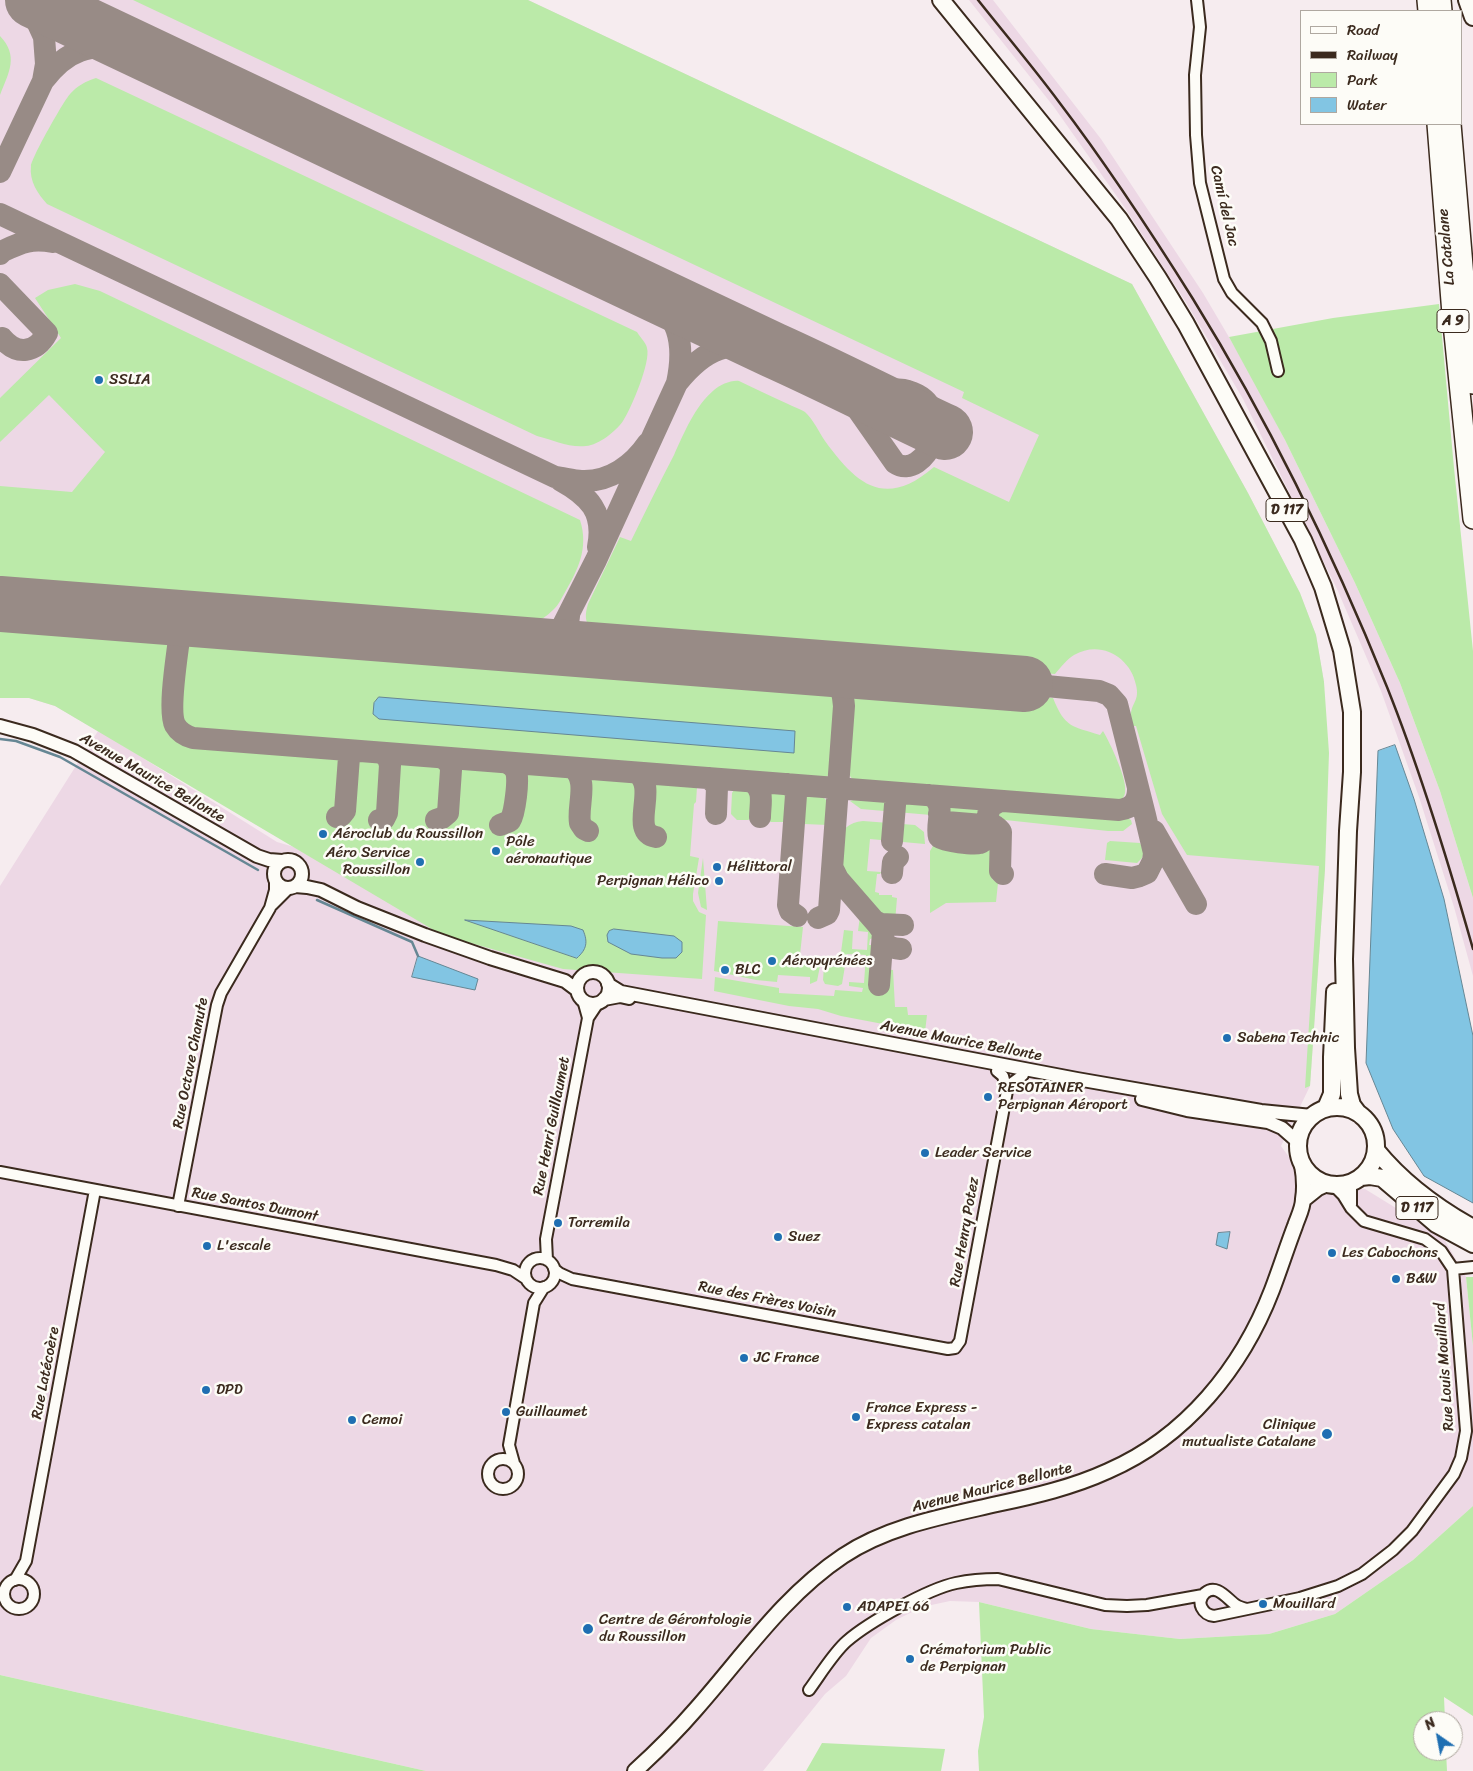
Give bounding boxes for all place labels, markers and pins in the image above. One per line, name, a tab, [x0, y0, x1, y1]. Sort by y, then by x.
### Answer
place label: SSLIA	[109, 371, 150, 389]
marker: SSLIA	[93, 374, 105, 386]
place label: Aéroclub du Roussillon	[333, 825, 483, 843]
marker: Aéroclub du Roussillon	[317, 828, 329, 840]
place label: Pôle aéronautique	[506, 833, 592, 868]
place label: Aéro Service Roussillon	[326, 844, 410, 879]
marker: Pôle aéronautique	[490, 845, 502, 857]
marker: Aéro Service Roussillon	[414, 856, 426, 868]
place label: Hélittoral	[727, 858, 792, 876]
marker: Hélittoral	[711, 861, 723, 873]
place label: Perpignan Hélico	[597, 872, 709, 890]
marker: Perpignan Hélico	[713, 875, 725, 887]
place label: Aéropyrénées	[782, 952, 872, 970]
marker: Aéropyrénées	[766, 955, 778, 967]
place label: BLC	[735, 961, 760, 979]
marker: BLC	[719, 964, 731, 976]
place label: Sabena Technic	[1237, 1029, 1339, 1047]
marker: Sabena Technic	[1221, 1032, 1233, 1044]
place label: RESOTAINER Perpignan Aéroport	[998, 1079, 1128, 1114]
marker: RESOTAINER Perpignan Aéroport	[982, 1091, 994, 1103]
place label: Leader Service	[935, 1144, 1031, 1162]
marker: Leader Service	[919, 1147, 931, 1159]
place label: Torremila	[568, 1214, 630, 1232]
marker: Torremila	[552, 1217, 564, 1229]
place label: Suez	[788, 1228, 820, 1246]
marker: Suez	[772, 1231, 784, 1243]
place label: L'escale	[217, 1237, 271, 1255]
marker: L'escale	[201, 1240, 213, 1252]
place label: Les Cabochons	[1342, 1244, 1438, 1262]
marker: Les Cabochons	[1326, 1247, 1338, 1259]
place label: B&W	[1406, 1270, 1437, 1288]
marker: B&W	[1390, 1273, 1402, 1285]
place label: JC France	[754, 1349, 819, 1367]
marker: JC France	[738, 1352, 750, 1364]
place label: DPD	[216, 1381, 243, 1399]
marker: DPD	[200, 1384, 212, 1396]
place label: France Express - Express catalan	[866, 1399, 977, 1434]
place label: Guillaumet	[516, 1403, 587, 1421]
marker: Guillaumet	[500, 1406, 512, 1418]
place label: Cemoi	[362, 1411, 402, 1429]
marker: France Express - Express catalan	[850, 1411, 862, 1423]
marker: Cemoi	[346, 1414, 358, 1426]
place label: Clinique mutualiste Catalane	[1182, 1416, 1316, 1451]
marker: Clinique mutualiste Catalane	[1320, 1427, 1334, 1441]
place label: Mouillard	[1273, 1595, 1335, 1613]
place label: ADAPEI 66	[857, 1598, 930, 1616]
marker: Mouillard	[1257, 1598, 1269, 1610]
marker: ADAPEI 66	[841, 1601, 853, 1613]
place label: Centre de Gérontologie du Roussillon	[599, 1611, 752, 1646]
marker: Centre de Gérontologie du Roussillon	[581, 1622, 595, 1636]
place label: Crématorium Public de Perpignan	[920, 1641, 1051, 1676]
marker: Crématorium Public de Perpignan	[904, 1653, 916, 1665]

